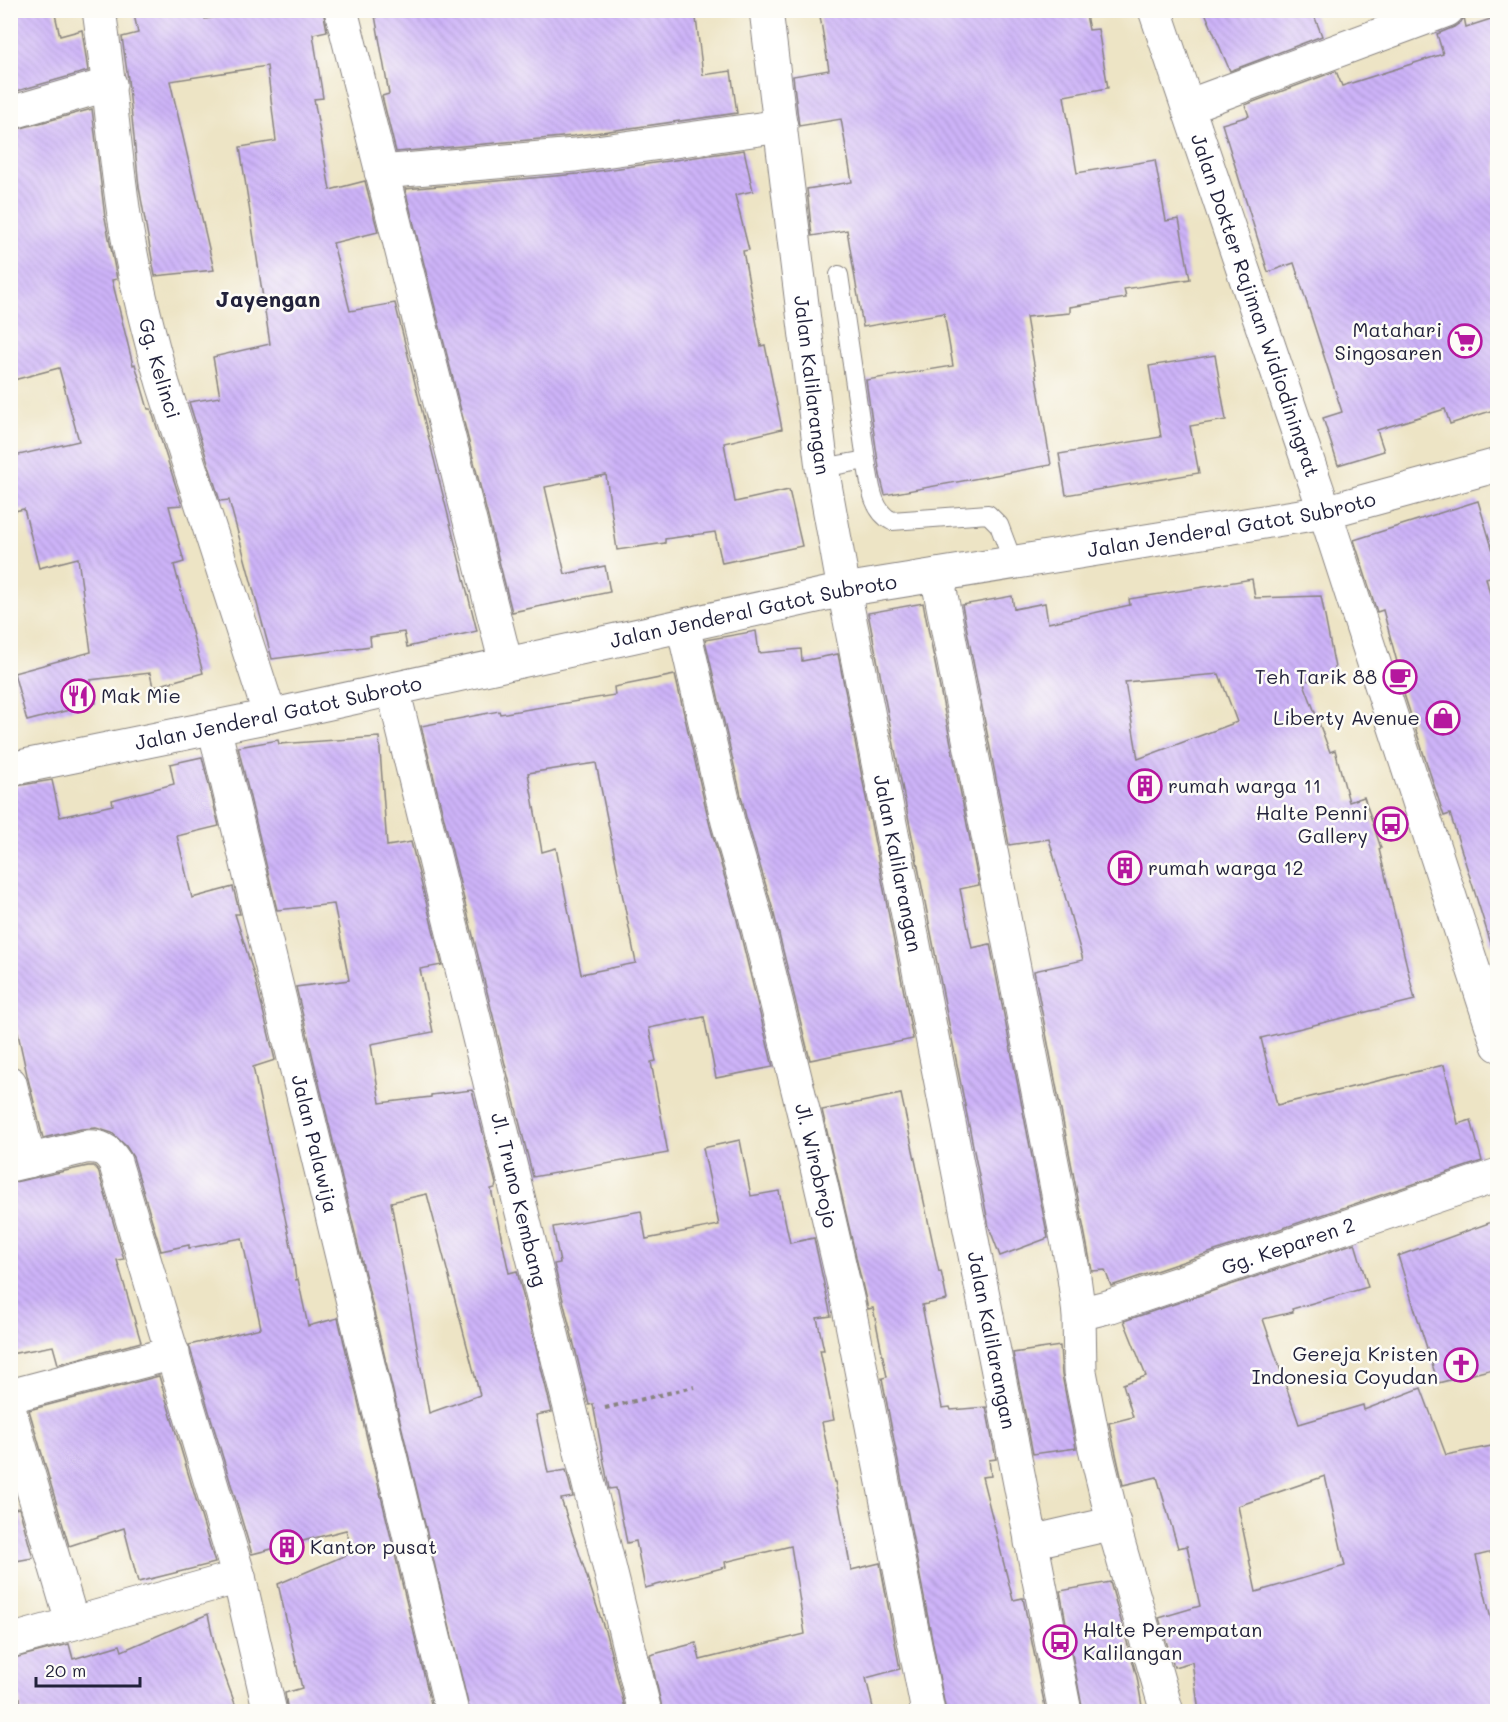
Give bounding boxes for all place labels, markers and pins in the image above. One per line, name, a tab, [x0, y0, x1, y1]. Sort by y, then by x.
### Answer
place label: Matahari Singosaren	[1334, 316, 1442, 365]
supermarket icon: Matahari Singosaren	[1447, 323, 1483, 359]
cafe icon: Teh Tarik 88	[1382, 659, 1418, 695]
place label: Teh Tarik 88	[1255, 663, 1377, 689]
restaurant icon: Mak Mie	[60, 678, 96, 714]
place label: Mak Mie	[101, 682, 181, 708]
shop icon: Liberty Avenue	[1425, 700, 1461, 736]
place label: Liberty Avenue	[1273, 704, 1420, 730]
building icon: rumah warga 11	[1127, 768, 1163, 804]
place label: rumah warga 11	[1168, 772, 1321, 798]
place label: Halte Penni Gallery	[1256, 799, 1368, 848]
bus stop icon: Halte Penni Gallery	[1373, 806, 1409, 842]
building icon: rumah warga 12	[1107, 850, 1143, 886]
place label: rumah warga 12	[1148, 854, 1304, 880]
place label: Gereja Kristen Indonesia Coyudan	[1252, 1340, 1438, 1389]
church icon: Gereja Kristen Indonesia Coyudan	[1443, 1347, 1479, 1383]
building icon: Kantor pusat	[269, 1529, 305, 1565]
place label: Kantor pusat	[310, 1533, 437, 1559]
place label: Halte Perempatan Kalilangan	[1083, 1616, 1262, 1665]
bus stop icon: Halte Perempatan Kalilangan	[1042, 1624, 1078, 1660]

